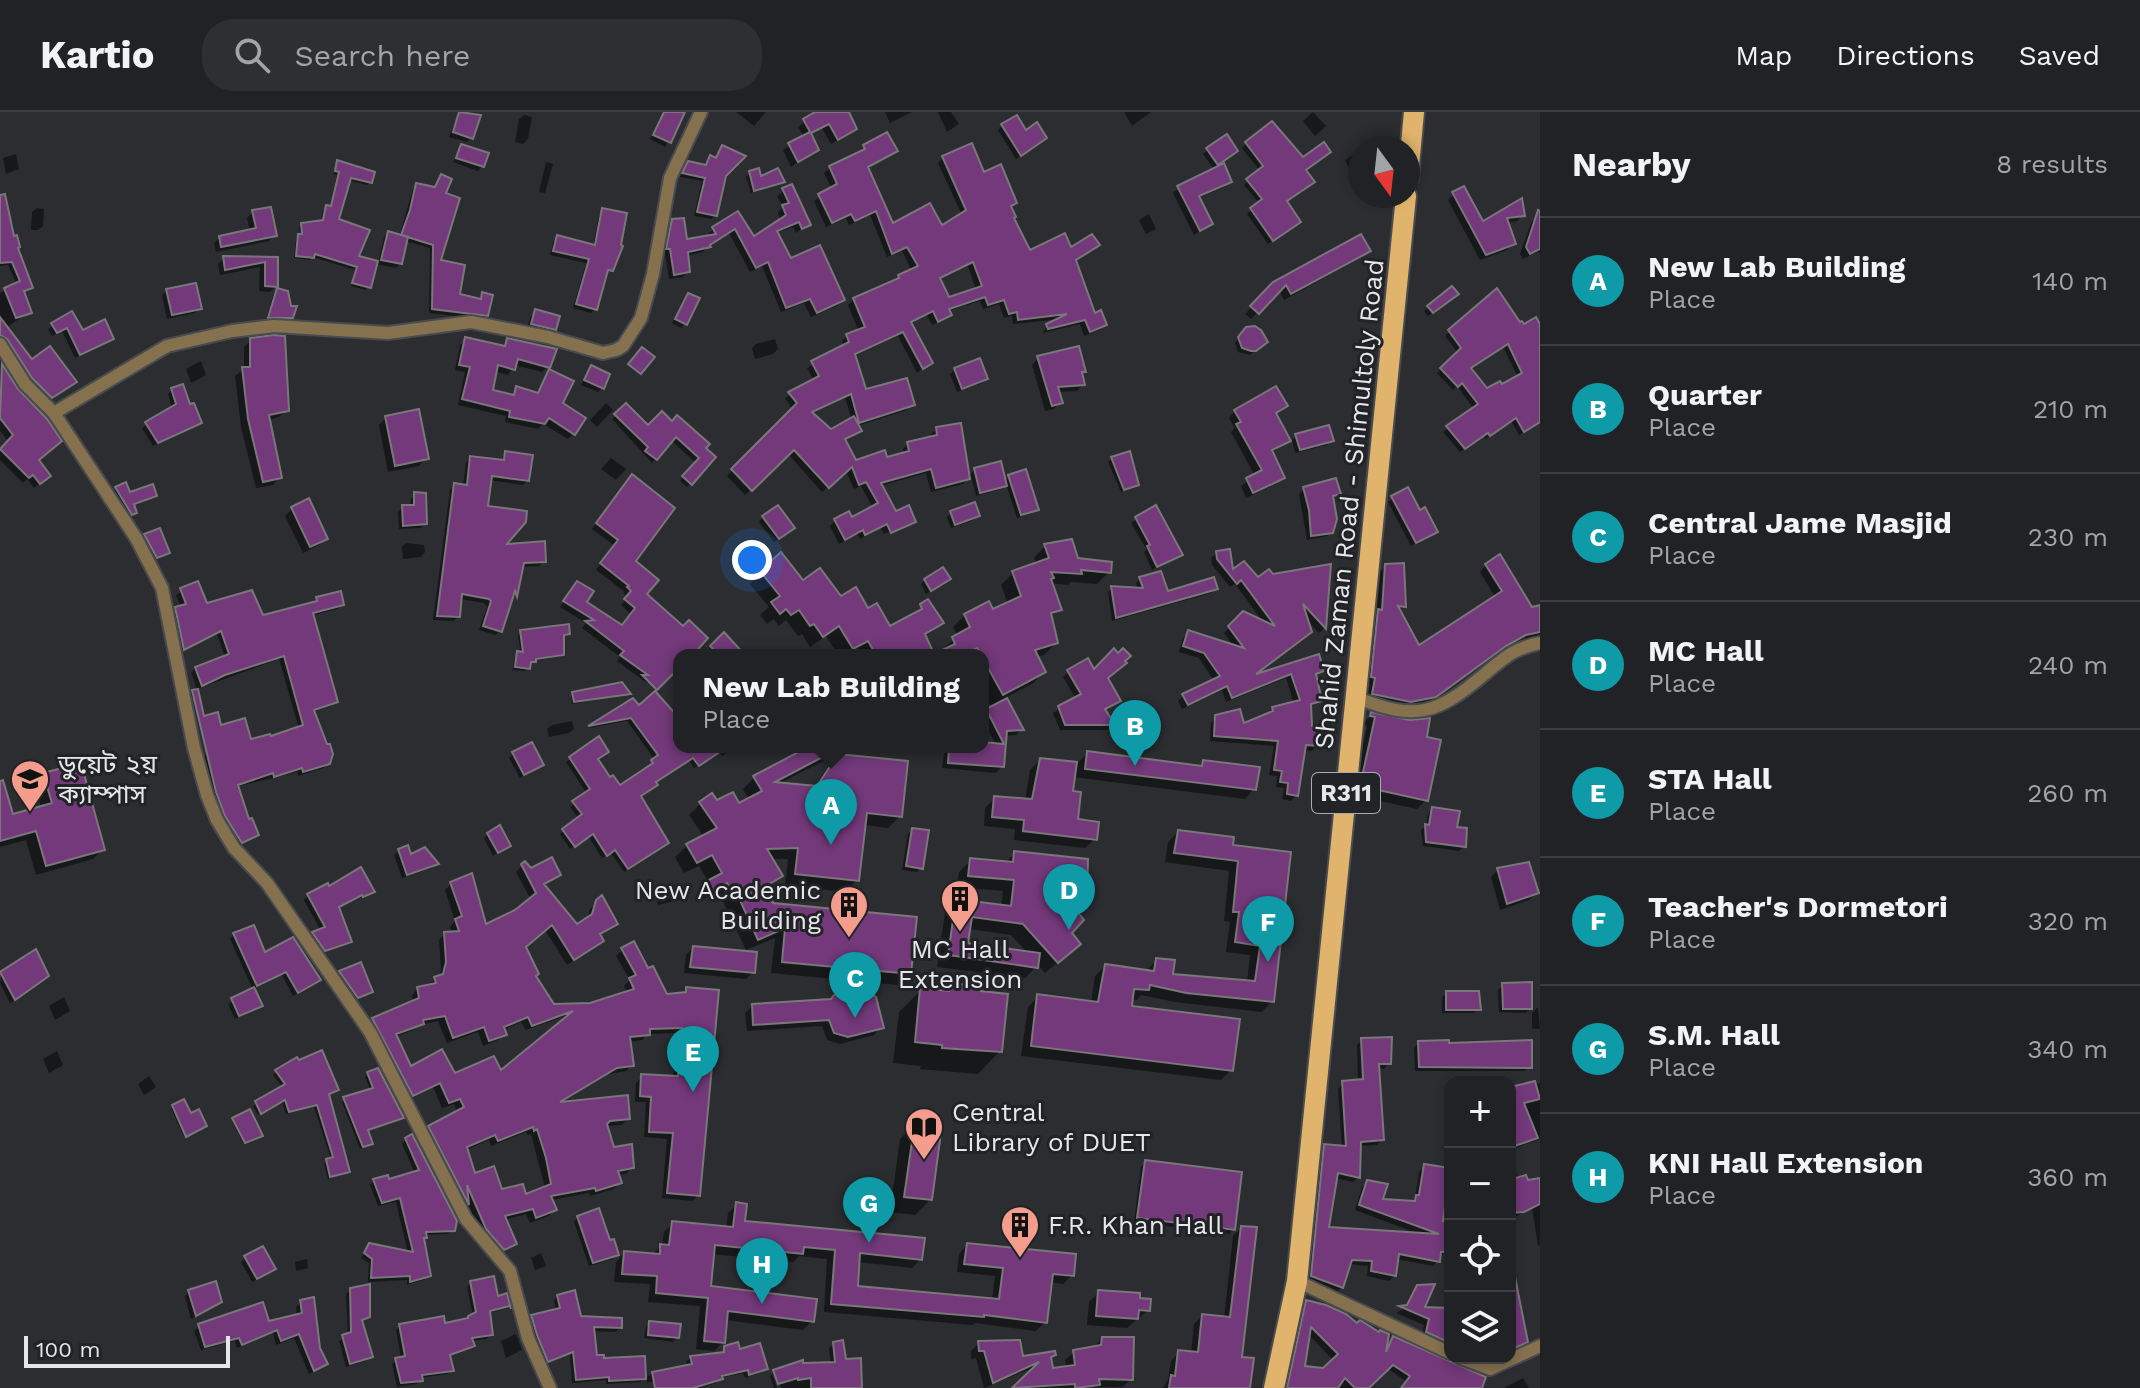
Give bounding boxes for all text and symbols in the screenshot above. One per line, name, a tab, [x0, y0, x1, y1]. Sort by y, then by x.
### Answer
search box	[202, 19, 762, 91]
text: Kartio	[40, 33, 154, 77]
icon: search	[230, 33, 274, 77]
text: Search here	[294, 38, 470, 73]
text: Map	[1735, 39, 1792, 72]
text: Directions	[1836, 39, 1975, 72]
text: Saved	[2019, 39, 2100, 72]
north arrow	[1348, 136, 1420, 208]
text: Nearby	[1572, 144, 1691, 184]
text: 8 results	[1996, 149, 2108, 179]
text: New Lab Building	[1648, 249, 1905, 284]
street label: Shahid Zaman Road - Shimultoly Road	[1308, 258, 1390, 750]
text: A	[1589, 266, 1607, 296]
text: 140 m	[2032, 266, 2108, 296]
text: Place	[1648, 284, 1716, 314]
text: Quarter	[1648, 377, 1762, 412]
text: B	[1589, 394, 1607, 424]
text: 210 m	[2033, 394, 2108, 424]
text: Place	[1648, 412, 1716, 442]
text: Central Jame Masjid	[1648, 505, 1952, 540]
text: C	[1589, 522, 1607, 552]
text: 230 m	[2028, 522, 2108, 552]
your location	[732, 540, 772, 580]
text: Place	[1648, 540, 1716, 570]
text: MC Hall	[1648, 633, 1764, 668]
popup	[673, 649, 989, 753]
text: D	[1589, 650, 1607, 680]
text: 240 m	[2028, 650, 2108, 680]
text: Place	[1648, 668, 1716, 698]
text: New Lab Building	[702, 669, 960, 704]
pin: B	[1109, 700, 1161, 766]
text: Place	[702, 704, 770, 734]
place label: ডুয়েট ২য় ক্যাম্পাস	[57, 749, 158, 809]
school or university icon: ডুয়েট ২য় ক্যাম্পাস	[9, 758, 51, 813]
text: STA Hall	[1648, 761, 1772, 796]
road number: R311	[1312, 773, 1380, 813]
text: E	[1590, 778, 1606, 808]
text: 260 m	[2027, 778, 2108, 808]
pin: A	[805, 779, 857, 845]
text: Place	[1648, 796, 1716, 826]
pin: D	[1043, 864, 1095, 930]
place label: New Academic Building	[635, 875, 821, 935]
building icon: MC Hall Extension	[939, 878, 981, 933]
building icon: New Academic Building	[828, 884, 870, 939]
text: Teacher's Dormetori	[1648, 889, 1948, 924]
pin: F	[1242, 896, 1294, 962]
text: F	[1590, 906, 1606, 936]
text: 320 m	[2028, 906, 2108, 936]
text: Place	[1648, 924, 1716, 954]
place label: MC Hall Extension	[898, 934, 1022, 994]
pin: C	[829, 952, 881, 1018]
text: S.M. Hall	[1648, 1017, 1780, 1052]
pin: E	[667, 1026, 719, 1092]
text: G	[1589, 1034, 1607, 1064]
text: 340 m	[2027, 1034, 2108, 1064]
text: Place	[1648, 1052, 1716, 1082]
map controls	[1444, 1076, 1516, 1364]
button: +	[1444, 1076, 1516, 1148]
place label: Central Library of DUET	[952, 1097, 1151, 1157]
library icon: Central Library of DUET	[903, 1106, 945, 1161]
text: KNI Hall Extension	[1648, 1145, 1923, 1180]
button: −	[1444, 1148, 1516, 1220]
text: H	[1588, 1162, 1608, 1192]
text: 360 m	[2027, 1162, 2108, 1192]
pin: G	[843, 1177, 895, 1243]
text: Place	[1648, 1180, 1716, 1210]
building icon: F.R. Khan Hall	[999, 1204, 1041, 1259]
place label: F.R. Khan Hall	[1048, 1210, 1223, 1240]
button: locate	[1444, 1220, 1516, 1292]
pin: H	[736, 1238, 788, 1304]
button: layers	[1444, 1292, 1516, 1364]
scale bar	[24, 1332, 230, 1368]
text: 100 m	[36, 1337, 100, 1362]

